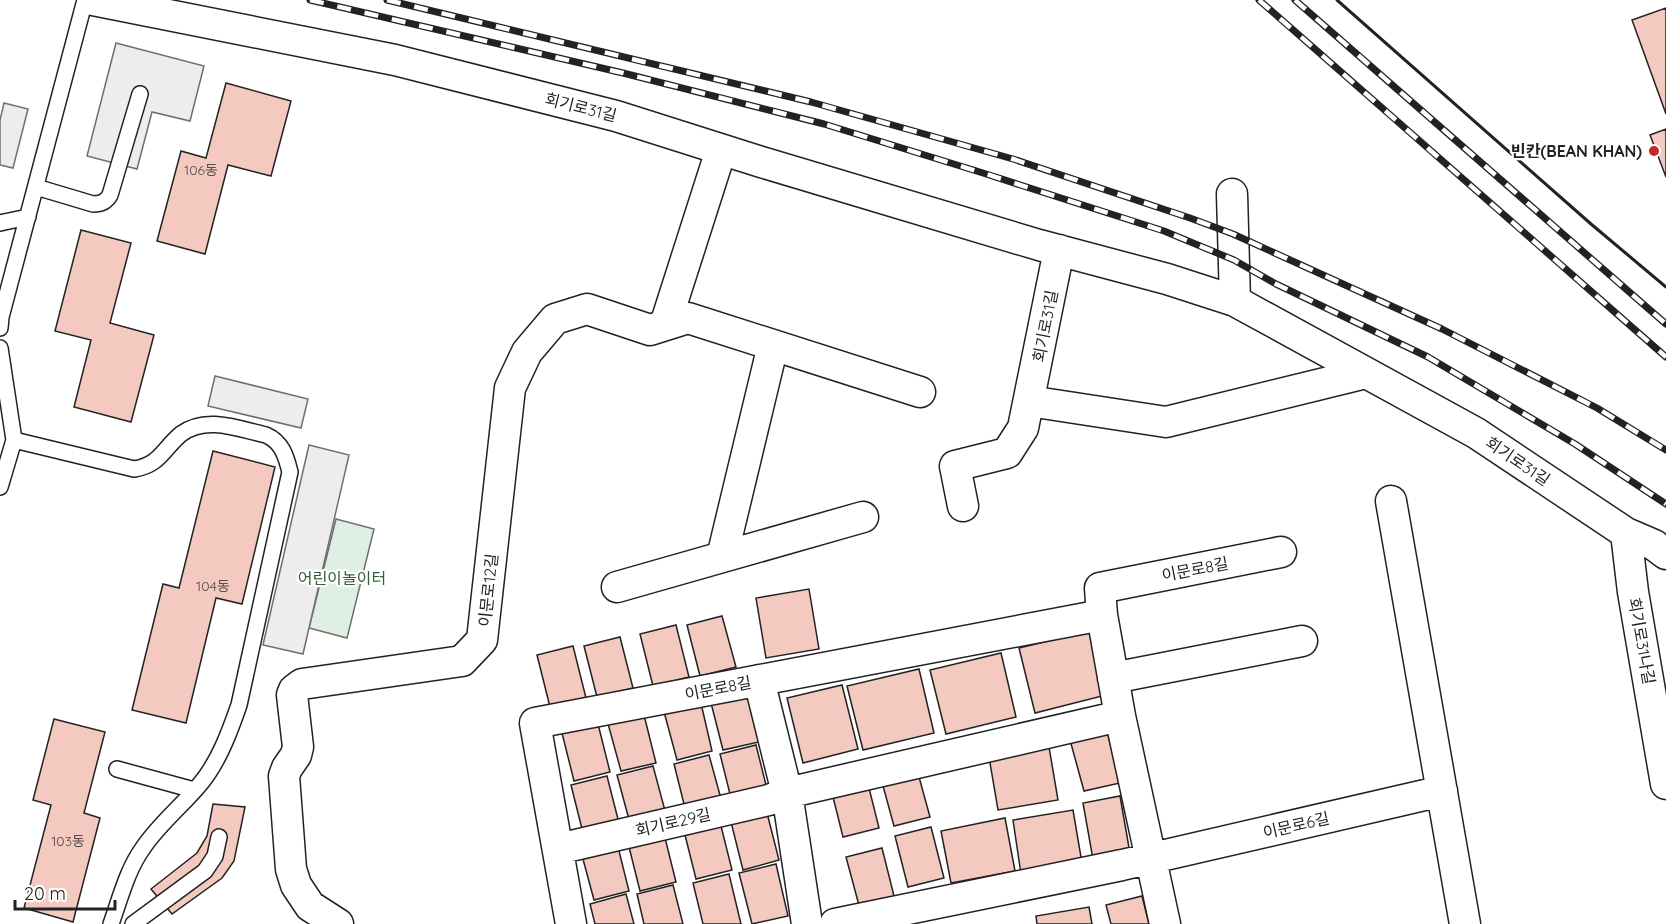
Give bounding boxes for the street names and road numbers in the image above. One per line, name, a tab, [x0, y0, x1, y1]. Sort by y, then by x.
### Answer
street label: 회기로31길	[543, 88, 619, 126]
street label: 회기로31길	[1028, 288, 1062, 364]
street label: 회기로31길	[1482, 432, 1554, 490]
street label: 이문로12길	[474, 552, 502, 628]
street label: 이문로8길	[1160, 553, 1230, 585]
street label: 회기로31나길	[1625, 596, 1659, 686]
street label: 이문로8길	[683, 672, 753, 704]
street label: 회기로29길	[633, 804, 713, 840]
street label: 이문로6길	[1261, 808, 1331, 842]

